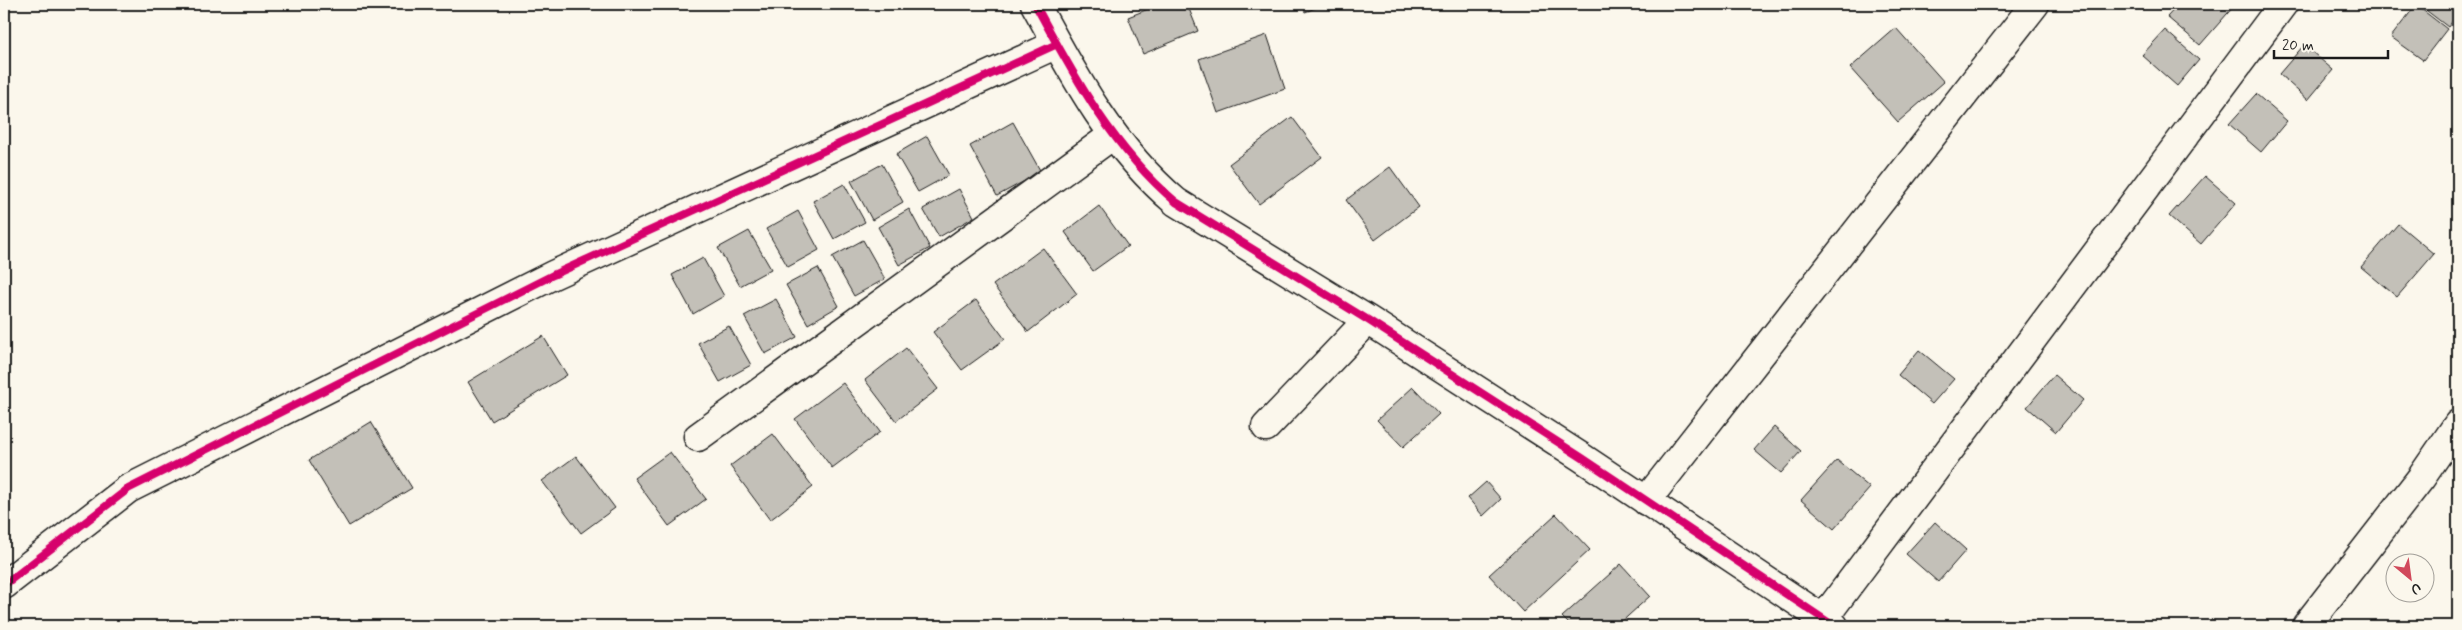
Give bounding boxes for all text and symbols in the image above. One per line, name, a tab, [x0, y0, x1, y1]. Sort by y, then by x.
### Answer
scale bar	[2274, 28, 2388, 60]
text: 20 m	[2282, 36, 2314, 56]
north arrow	[2384, 552, 2434, 602]
text: U	[2407, 578, 2424, 599]

